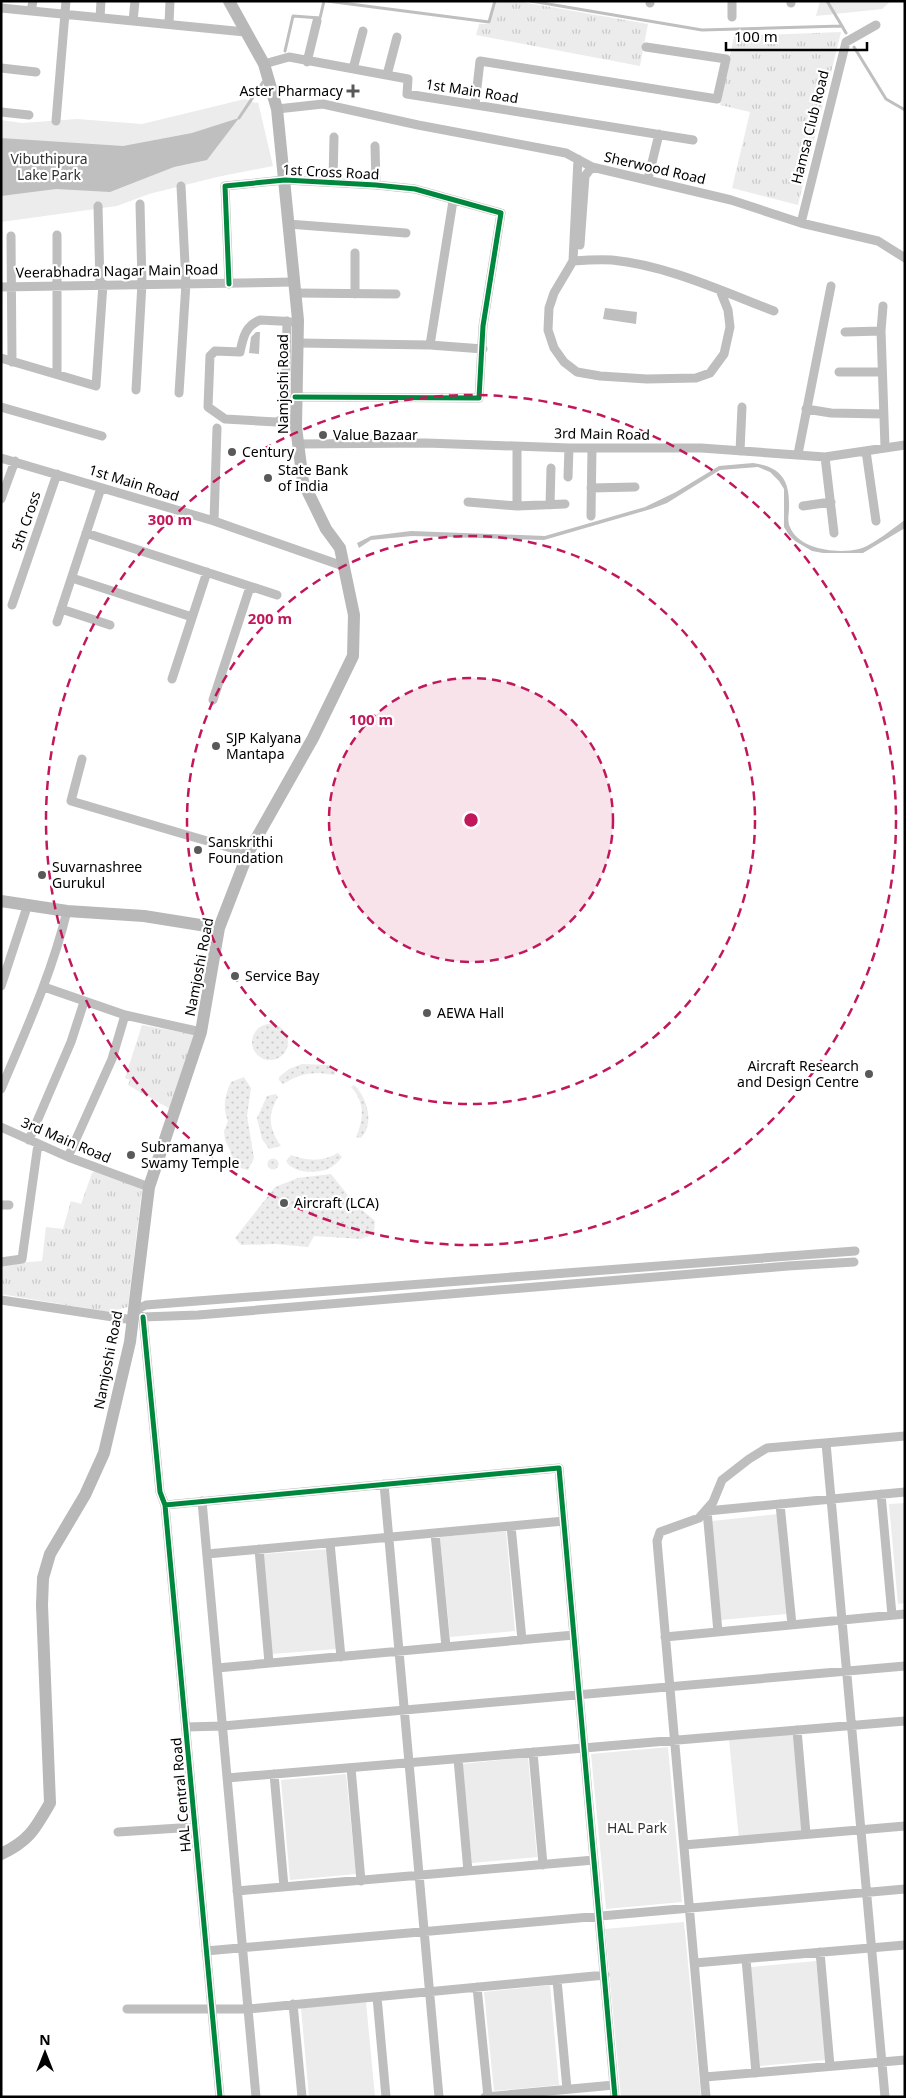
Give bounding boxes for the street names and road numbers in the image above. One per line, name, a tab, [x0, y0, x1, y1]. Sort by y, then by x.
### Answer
street label: Hamsa Club Road	[786, 68, 833, 186]
street label: 1st Main Road	[424, 74, 520, 107]
street label: Sherwood Road	[602, 147, 708, 188]
street label: 1st Cross Road	[282, 159, 380, 184]
street label: Veerabhadra Nagar Main Road	[16, 259, 218, 282]
street label: Namjoshi Road	[273, 334, 292, 434]
street label: 3rd Main Road	[554, 423, 650, 444]
street label: 1st Main Road	[87, 460, 182, 505]
street label: 5th Cross	[7, 488, 45, 553]
street label: Namjoshi Road	[180, 916, 217, 1018]
street label: 3rd Main Road	[18, 1112, 114, 1167]
street label: Namjoshi Road	[89, 1309, 126, 1411]
street label: HAL Central Road	[166, 1737, 195, 1853]

